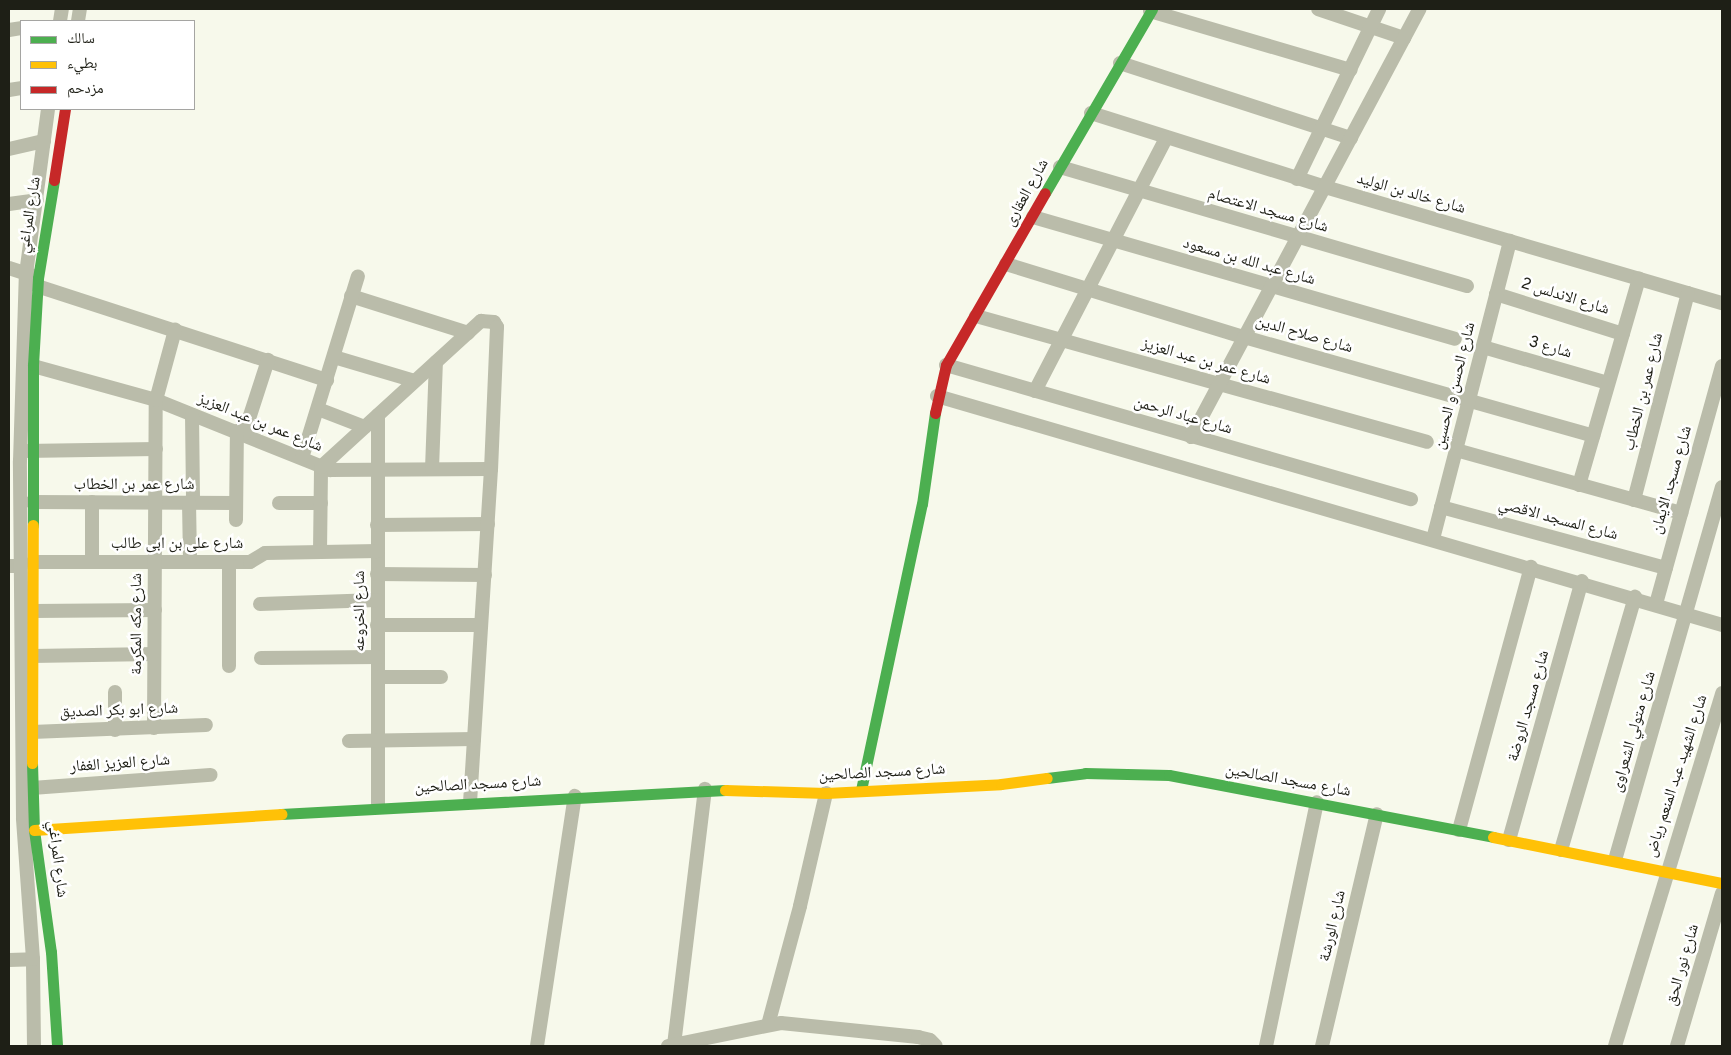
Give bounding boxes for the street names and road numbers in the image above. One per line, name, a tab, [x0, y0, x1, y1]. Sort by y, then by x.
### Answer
street label: شارع العقارى	[1001, 156, 1053, 230]
street label: شارع خالد بن الوليد	[1354, 169, 1468, 219]
street label: شارع المراغي	[14, 175, 46, 255]
street label: شارع مسجد الاعتصام	[1206, 185, 1330, 237]
street label: شارع عبد الله بن مسعود	[1181, 234, 1317, 290]
street label: شارع الاندلس 2	[1518, 274, 1612, 320]
street label: شارع صلاح الدين	[1253, 312, 1355, 358]
street label: شارع الحسن و الحسين	[1430, 320, 1480, 452]
street label: شارع عمر بن الخطاب	[1620, 331, 1668, 453]
street label: شارع 3	[1526, 333, 1574, 363]
street label: شارع عمر بن عبد العزيز	[1139, 334, 1273, 390]
street label: شارع عمر بن عبد العزيز	[195, 389, 325, 457]
street label: شارع عباد الرحمن	[1132, 393, 1234, 439]
street label: شارع مسجد الايمان	[1647, 424, 1697, 536]
street label: شارع عمر بن الخطاب	[74, 475, 194, 495]
street label: شارع المسجد الاقصي	[1496, 495, 1620, 545]
street label: شارع على بن ابى طالب	[111, 534, 243, 554]
street label: شارع الخروعه	[350, 570, 370, 652]
street label: شارع مكه المكرمة	[127, 573, 147, 675]
street label: شارع مسجد الروضة	[1504, 648, 1554, 764]
street label: شارع متولي الشعراوى	[1608, 669, 1660, 795]
street label: شارع الشهيد عبد المنعم رياض	[1642, 692, 1712, 860]
street label: شارع ابو بكر الصديق	[59, 699, 179, 723]
street label: شارع العزيز الغفار	[69, 751, 171, 777]
street label: شارع مسجد الصالحين	[818, 760, 946, 786]
street label: شارع مسجد الصالحين	[1224, 761, 1352, 801]
street label: شارع مسجد الصالحين	[414, 772, 542, 798]
street label: شارع المراغي	[43, 819, 71, 899]
street label: شارع الورشة	[1315, 888, 1351, 964]
street label: شارع نور الحق	[1662, 922, 1704, 1008]

